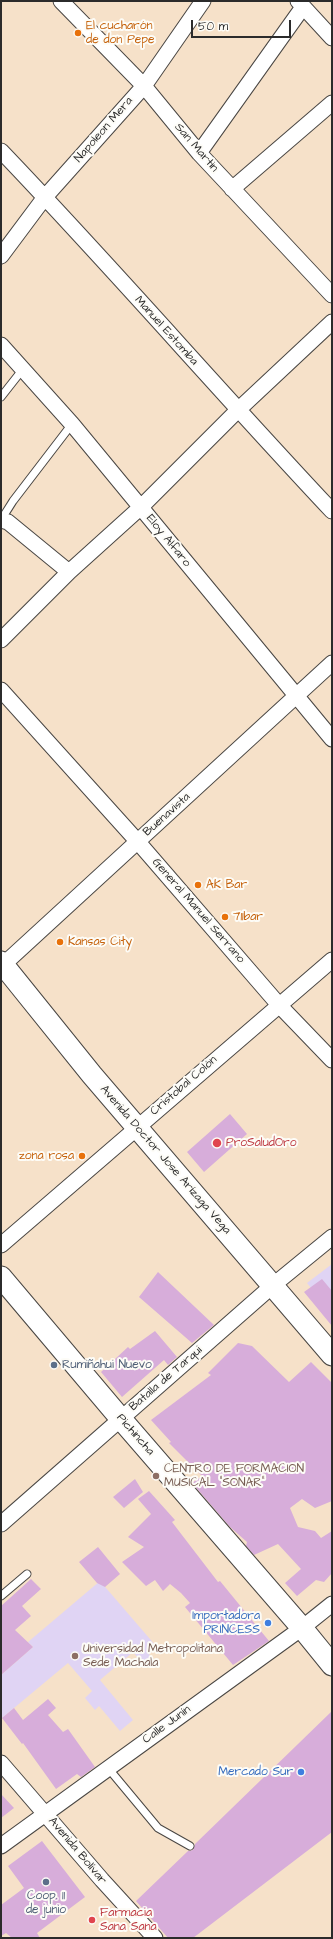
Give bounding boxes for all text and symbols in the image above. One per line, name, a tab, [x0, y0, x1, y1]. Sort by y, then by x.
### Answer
scale bar	[193, 12, 293, 38]
text: 50 m	[198, 18, 228, 35]
place label: El cucharón de don Pepe	[86, 19, 154, 47]
marker: El cucharón de don Pepe	[73, 28, 83, 38]
street label: Napoleon Mera	[72, 94, 136, 166]
street label: San Martin	[171, 121, 221, 175]
street label: Manuel Estomba	[131, 293, 201, 369]
street label: Eloy Alfaro	[142, 512, 194, 570]
street label: Buenavista	[141, 790, 193, 840]
street label: General Manuel Serrano	[149, 856, 247, 966]
place label: AK Bar	[206, 878, 247, 892]
marker: AK Bar	[193, 880, 203, 890]
place label: 711bar	[233, 910, 263, 924]
marker: 711bar	[220, 912, 230, 922]
place label: Kansas City	[68, 935, 132, 949]
marker: Kansas City	[55, 937, 65, 947]
street label: Cristobal Colón	[148, 1053, 220, 1119]
street label: Avenida Doctor Jose Arízaga Vega	[96, 1083, 234, 1237]
place label: ProSaludOro	[226, 1136, 296, 1150]
marker: ProSaludOro	[211, 1137, 223, 1149]
place label: zona rosa	[19, 1149, 74, 1163]
marker: zona rosa	[77, 1151, 87, 1161]
street label: Batalla de Tarqui	[127, 1343, 205, 1415]
place label: Rumiñahui Nuevo	[62, 1358, 152, 1372]
marker: Rumiñahui Nuevo	[49, 1360, 59, 1370]
street label: Pichincha	[113, 1411, 157, 1459]
place label: CENTRO DE FORMACION MUSICAL "SONAR"	[164, 1462, 304, 1490]
marker: CENTRO DE FORMACION MUSICAL "SONAR"	[151, 1471, 161, 1481]
place label: Importadora PRINCESS	[192, 1609, 260, 1637]
marker: Importadora PRINCESS	[263, 1618, 273, 1628]
place label: Universidad Metropolitana Sede Machala	[83, 1642, 223, 1670]
marker: Universidad Metropolitana Sede Machala	[70, 1651, 80, 1661]
street label: Calle Junín	[140, 1703, 194, 1747]
place label: Mercado Sur	[218, 1765, 293, 1779]
marker: Mercado Sur	[296, 1767, 306, 1777]
street label: Avenida Bolívar	[45, 1814, 109, 1888]
marker: Coop. 11 de junio	[41, 1877, 51, 1887]
place label: Coop. 11 de junio	[26, 1889, 66, 1917]
place label: Farmacia Sana Sana	[100, 1906, 157, 1934]
marker: Farmacia Sana Sana	[87, 1915, 97, 1925]

